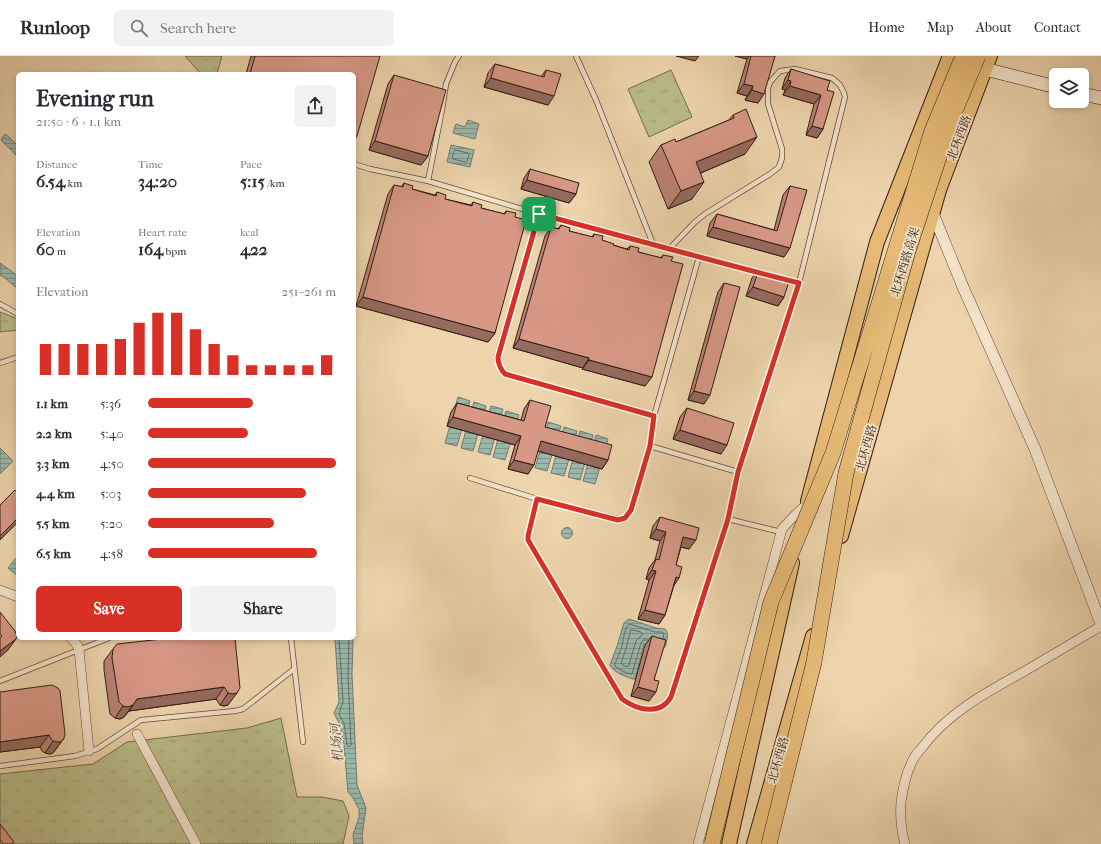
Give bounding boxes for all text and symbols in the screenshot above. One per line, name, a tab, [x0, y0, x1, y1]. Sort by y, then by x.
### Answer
search box	[114, 10, 394, 46]
text: Runloop	[20, 17, 90, 39]
icon: search	[128, 17, 150, 39]
text: Search here	[160, 19, 236, 37]
text: Home	[868, 19, 905, 36]
text: Map	[927, 19, 954, 36]
text: About	[976, 19, 1012, 36]
text: Contact	[1034, 19, 1081, 36]
map controls	[1049, 68, 1089, 108]
button: layers	[1049, 68, 1089, 108]
button: share	[294, 85, 336, 127]
text: Evening run	[36, 86, 154, 112]
street label: 北环西路	[944, 113, 974, 163]
text: 21:50 · 6 × 1.1 km	[36, 114, 121, 129]
text: Distance	[36, 158, 77, 171]
text: Time	[138, 158, 163, 171]
text: Pace	[240, 158, 262, 171]
text: 6.54	[36, 171, 65, 191]
text: 34:20	[138, 171, 177, 191]
text: 5:15	[240, 171, 265, 191]
text: km	[65, 177, 82, 190]
text: /km	[265, 177, 285, 190]
pin	[522, 197, 556, 231]
icon: arrive	[528, 203, 550, 225]
text: Elevation	[36, 226, 80, 239]
text: Heart rate	[138, 226, 187, 239]
text: kcal	[240, 226, 259, 239]
street label: 北环西路高架	[888, 226, 922, 298]
text: 60	[36, 239, 55, 259]
text: 164	[138, 239, 163, 259]
text: 422	[240, 239, 268, 259]
text: m	[55, 245, 66, 258]
text: bpm	[163, 245, 186, 258]
text: Elevation	[36, 284, 89, 299]
text: 251–261 m	[281, 284, 336, 299]
text: 1.1 km	[36, 396, 68, 411]
text: 5:36	[100, 396, 121, 411]
street label: 北环西路	[853, 423, 879, 473]
text: 2.2 km	[36, 426, 72, 441]
text: 5:40	[100, 426, 124, 441]
text: 3.3 km	[36, 456, 69, 471]
text: 4:50	[100, 456, 124, 471]
text: 4.4 km	[36, 486, 75, 501]
text: 5:03	[100, 486, 121, 501]
text: 5.5 km	[36, 516, 70, 531]
text: 5:20	[100, 516, 123, 531]
text: 6.5 km	[36, 546, 71, 561]
text: 4:58	[100, 546, 123, 561]
button: Save	[36, 586, 182, 632]
button: Share	[190, 586, 336, 632]
water label: 机场河	[327, 721, 346, 763]
street label: 北环西路	[765, 735, 791, 785]

